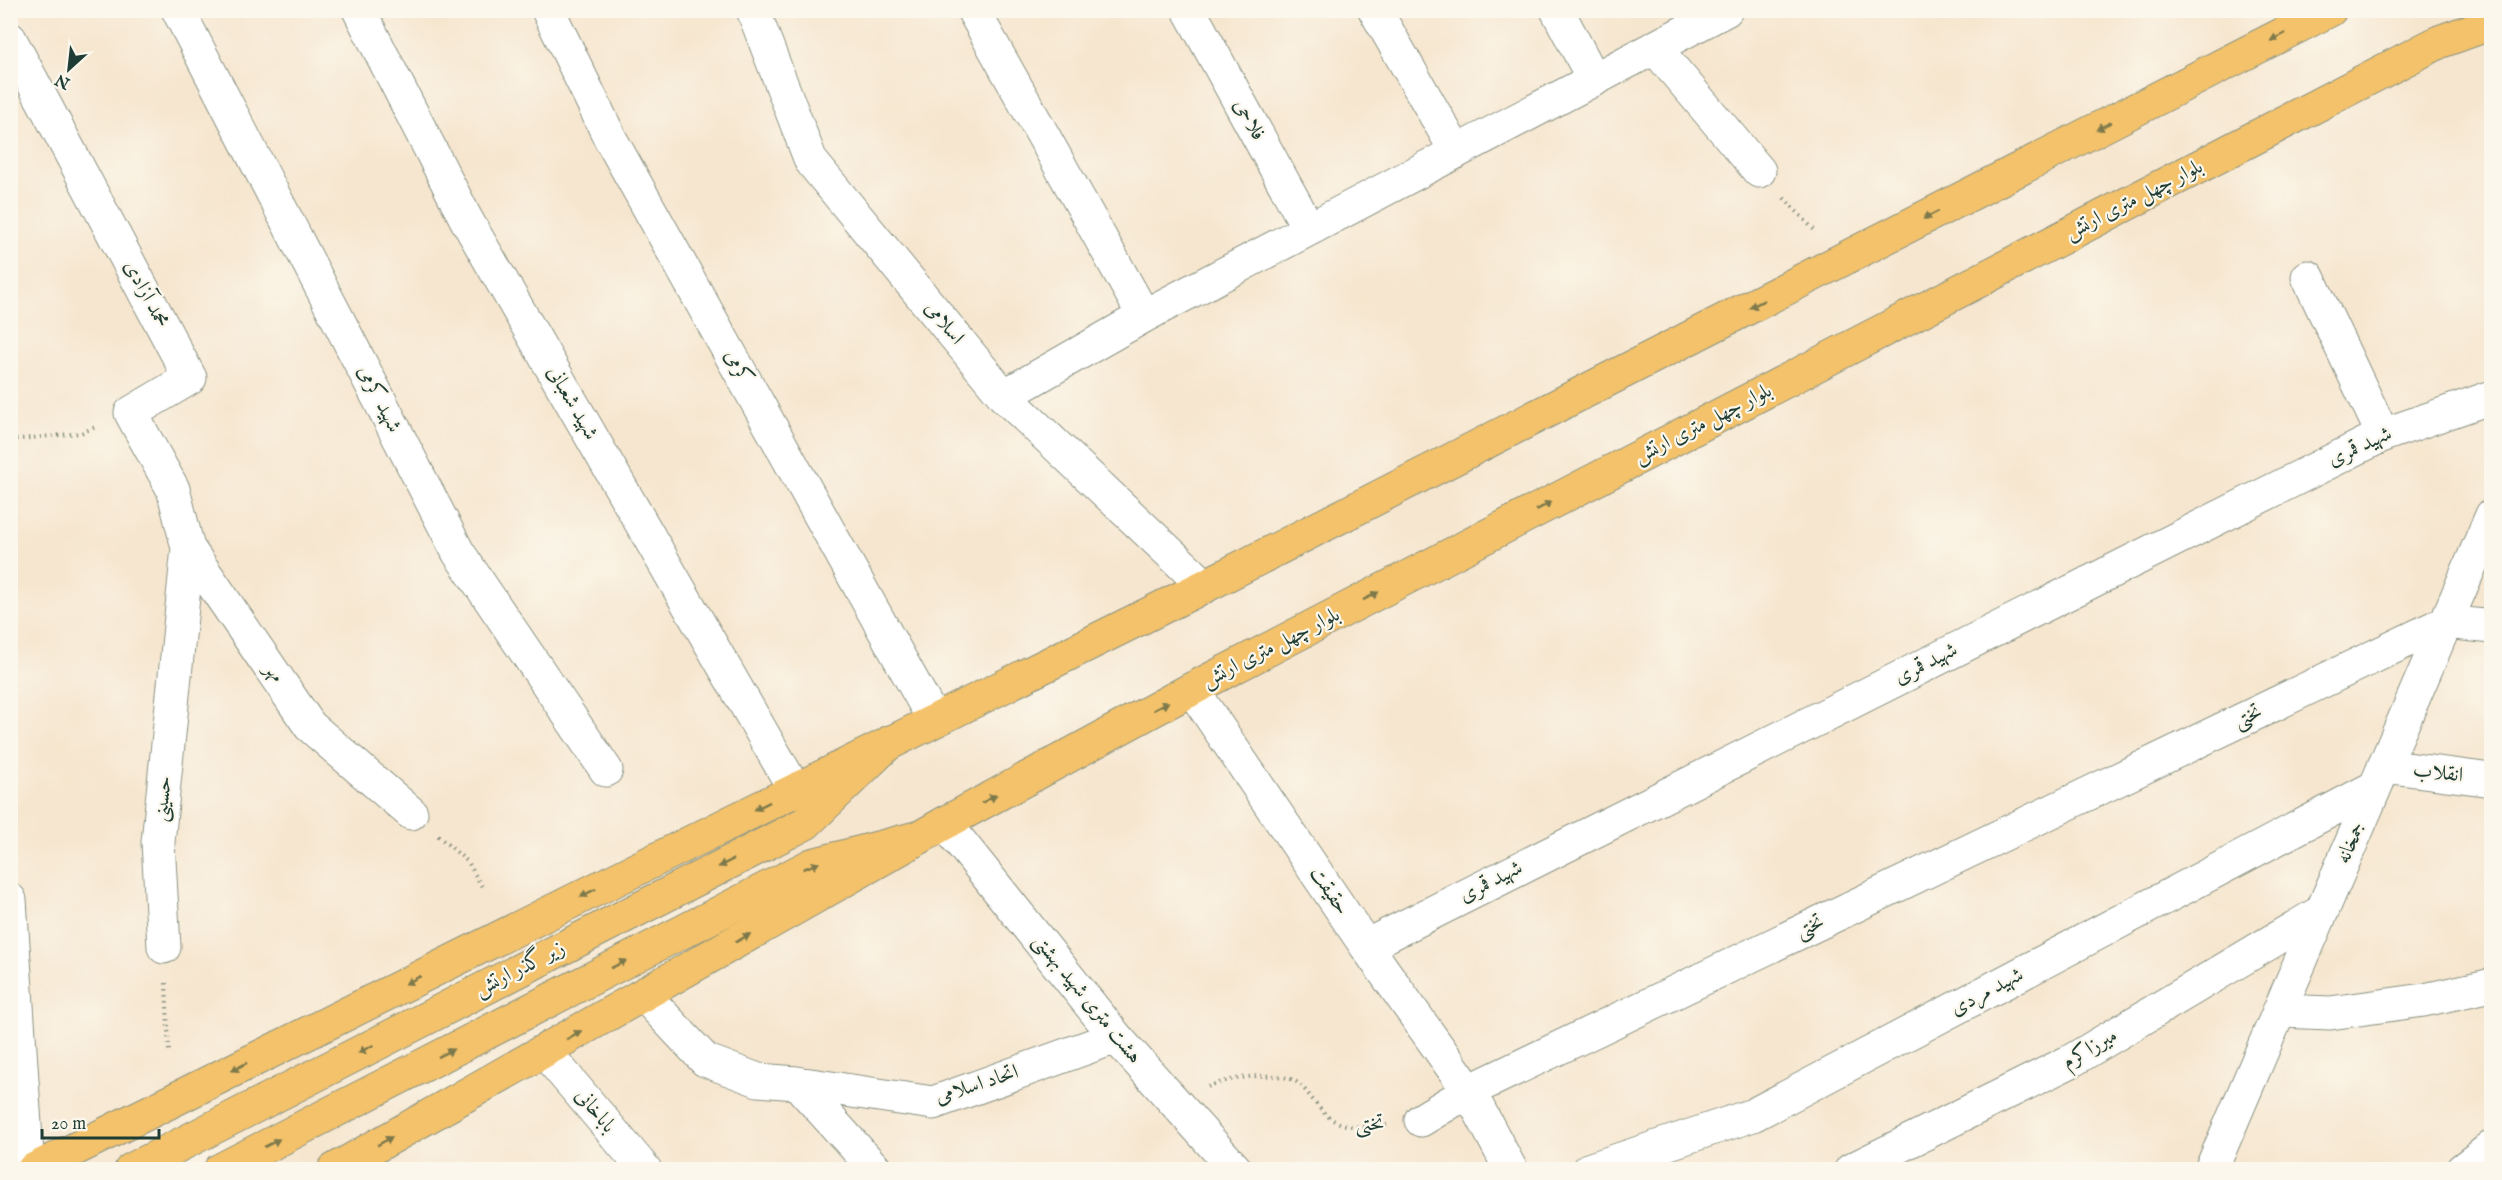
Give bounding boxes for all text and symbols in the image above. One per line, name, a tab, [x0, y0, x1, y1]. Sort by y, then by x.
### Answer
one-way arrow	[2269, 32, 2286, 42]
north arrow	[39, 39, 99, 99]
text: N	[52, 68, 75, 93]
street label: فلاحی	[1227, 94, 1271, 146]
one-way arrow	[2095, 121, 2113, 131]
street label: بلوار چهل متری ارتش	[2060, 154, 2208, 246]
one-way arrow	[1922, 211, 1939, 220]
street label: محمد آزادی	[117, 255, 176, 333]
street label: اسلامی	[918, 295, 970, 351]
one-way arrow	[1748, 299, 1765, 309]
street label: کرمی	[718, 345, 758, 389]
street label: شهید کرمی	[351, 361, 407, 437]
street label: شهید شعبانی	[540, 361, 604, 445]
street label: بلوار چهل متری ارتش	[1629, 378, 1777, 470]
street label: شهید قمری	[2324, 420, 2396, 474]
one-way arrow	[1535, 501, 1552, 511]
one-way arrow	[1362, 591, 1379, 601]
street label: بلوار چهل متری ارتش	[1197, 602, 1345, 694]
street label: شهید قمری	[1890, 637, 1962, 691]
street label: مهر	[257, 656, 290, 688]
street label: تختی	[2229, 699, 2267, 735]
one-way arrow	[1152, 701, 1169, 711]
street label: انقلاب	[2411, 757, 2465, 789]
street label: حسینی	[147, 775, 179, 823]
one-way arrow	[981, 794, 998, 804]
one-way arrow	[754, 801, 771, 810]
street label: جمخانه	[2330, 818, 2372, 868]
street label: شهید قمری	[1455, 855, 1527, 909]
one-way arrow	[718, 859, 735, 868]
one-way arrow	[803, 861, 821, 871]
street label: حقیقت	[1303, 861, 1355, 921]
one-way arrow	[579, 888, 596, 897]
street label: تختی	[1791, 909, 1829, 945]
street label: هشت متری شهید بهشتی	[1026, 928, 1148, 1070]
street label: زیر گذر ارتش	[469, 932, 570, 1003]
one-way arrow	[735, 933, 751, 944]
one-way arrow	[611, 959, 628, 969]
street label: شهید مردی	[1946, 961, 2028, 1023]
one-way arrow	[405, 975, 422, 985]
street label: میرزاکرم	[2057, 1022, 2124, 1078]
one-way arrow	[565, 1031, 582, 1041]
one-way arrow	[357, 1043, 375, 1053]
one-way arrow	[437, 1049, 454, 1058]
street label: اتحاد اسلامی	[932, 1059, 1022, 1111]
one-way arrow	[230, 1062, 247, 1072]
street label: باباخانی	[568, 1083, 622, 1139]
scale bar	[42, 1102, 159, 1140]
street label: تختی	[1356, 1111, 1384, 1138]
text: 20 m	[51, 1113, 86, 1136]
one-way arrow	[377, 1136, 394, 1146]
one-way arrow	[264, 1138, 281, 1148]

